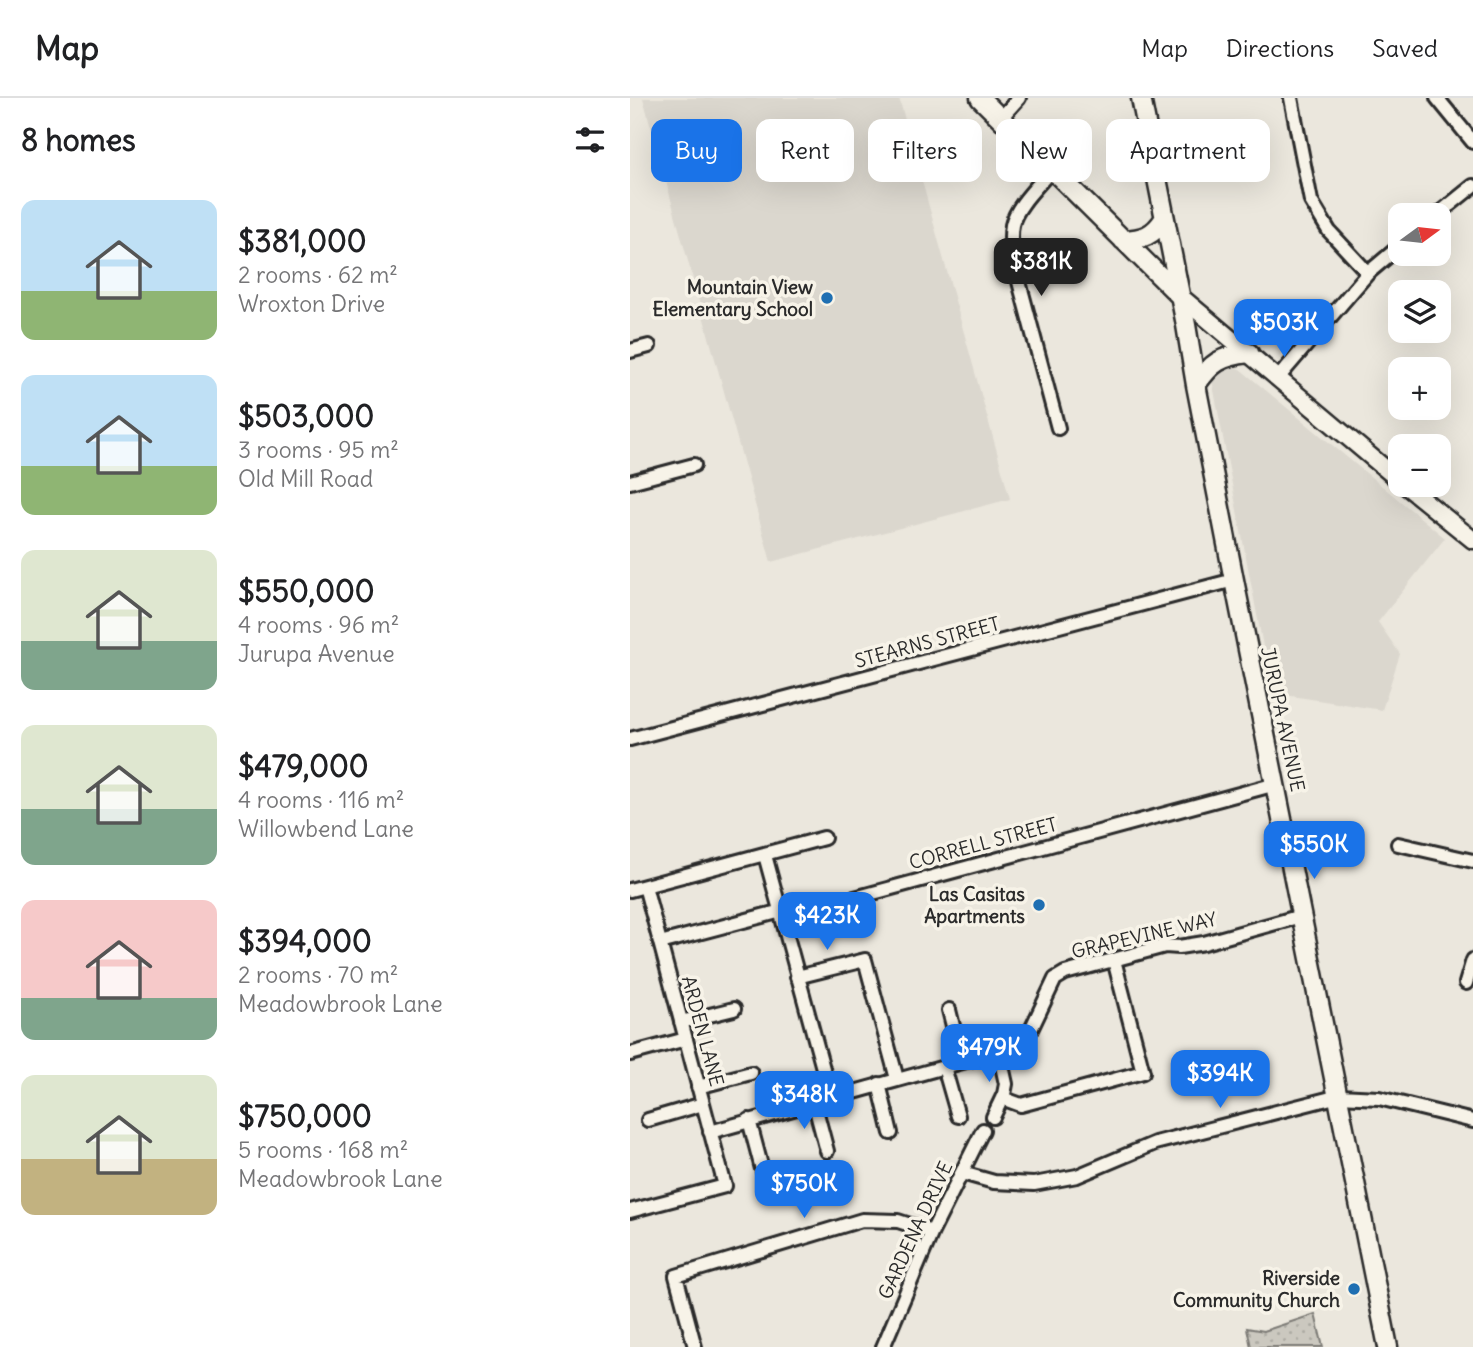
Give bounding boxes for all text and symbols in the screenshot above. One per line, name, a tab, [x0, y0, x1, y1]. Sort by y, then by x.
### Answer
text: Map	[35, 27, 99, 69]
text: Map	[1141, 33, 1188, 63]
text: Directions	[1226, 33, 1334, 63]
text: Saved	[1372, 33, 1438, 63]
chip: Buy	[651, 119, 742, 182]
chip: Rent	[756, 119, 854, 182]
chip: Filters	[868, 119, 982, 182]
chip: New	[996, 119, 1092, 182]
chip: Apartment	[1106, 119, 1270, 182]
text: 8 homes	[21, 121, 136, 159]
icon: filters	[571, 121, 609, 159]
north arrow	[1388, 203, 1451, 266]
map controls	[1388, 203, 1451, 497]
text: $381,000	[238, 222, 366, 260]
icon: home	[77, 228, 161, 312]
pin: $381K	[992, 238, 1090, 298]
text: $381K	[1010, 246, 1072, 275]
text: 2 rooms · 62 m²	[238, 260, 398, 289]
place label: Mountain View Elementary School	[652, 275, 813, 321]
button: layers	[1388, 280, 1451, 343]
text: Wroxton Drive	[238, 289, 385, 318]
marker: Mountain View Elementary School	[819, 290, 835, 306]
pin: $503K	[1235, 300, 1333, 359]
text: $503K	[1250, 307, 1318, 336]
button: +	[1388, 357, 1451, 420]
text: $503,000	[238, 397, 374, 435]
icon: home	[77, 403, 161, 487]
button: −	[1388, 434, 1451, 497]
text: 3 rooms · 95 m²	[238, 435, 399, 464]
text: Old Mill Road	[238, 464, 373, 493]
text: $550,000	[238, 572, 374, 610]
icon: home	[77, 578, 161, 662]
text: 4 rooms · 96 m²	[238, 610, 399, 639]
street label: STEARNS STREET	[852, 611, 1002, 673]
text: Jurupa Avenue	[238, 639, 395, 668]
street label: JURUPA AVENUE	[1256, 644, 1310, 794]
text: $479,000	[238, 747, 369, 785]
icon: home	[77, 753, 161, 837]
text: 4 rooms · 116 m²	[238, 785, 404, 814]
street label: CORRELL STREET	[906, 812, 1060, 874]
text: Willowbend Lane	[238, 814, 414, 843]
pin: $550K	[1265, 822, 1363, 881]
text: $550K	[1280, 829, 1348, 858]
place label: Las Casitas Apartments	[924, 882, 1025, 928]
pin: $423K	[778, 892, 876, 952]
marker: Las Casitas Apartments	[1031, 897, 1047, 913]
text: $423K	[794, 900, 860, 929]
street label: GRAPEVINE WAY	[1069, 907, 1219, 963]
text: $394,000	[238, 922, 372, 960]
icon: home	[77, 928, 161, 1012]
text: 2 rooms · 70 m²	[238, 960, 398, 989]
street label: ARDEN LANE	[677, 973, 729, 1089]
text: Meadowbrook Lane	[238, 989, 443, 1018]
pin: $479K	[940, 1024, 1038, 1084]
text: $479K	[957, 1032, 1021, 1061]
pin: $394K	[1171, 1051, 1269, 1110]
text: $394K	[1187, 1058, 1253, 1087]
pin: $348K	[755, 1072, 853, 1131]
text: $348K	[771, 1079, 837, 1108]
text: $750,000	[238, 1097, 372, 1135]
icon: home	[77, 1103, 161, 1187]
text: 5 rooms · 168 m²	[238, 1135, 408, 1164]
street label: GARDENA DRIVE	[873, 1157, 957, 1303]
pin: $750K	[755, 1160, 853, 1220]
text: Meadowbrook Lane	[238, 1164, 443, 1193]
text: $750K	[771, 1168, 837, 1197]
place label: Riverside Community Church	[1173, 1266, 1340, 1312]
marker: Riverside Community Church	[1346, 1281, 1362, 1297]

